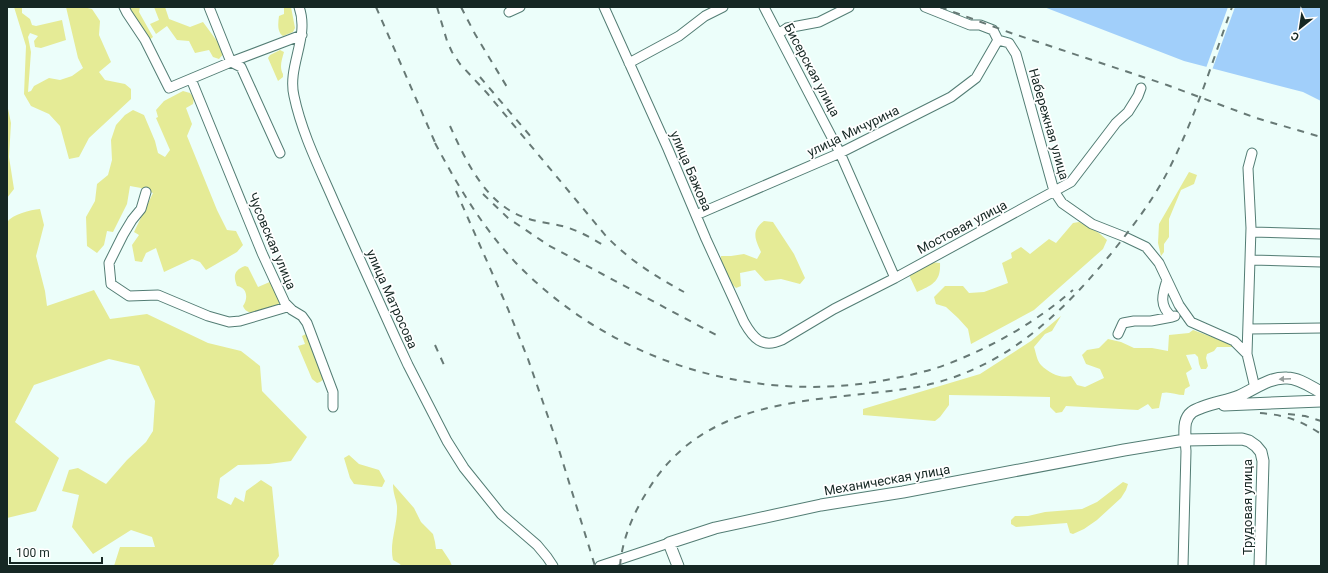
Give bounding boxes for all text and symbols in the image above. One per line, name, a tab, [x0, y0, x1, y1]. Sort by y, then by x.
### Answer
north arrow	[1280, 8, 1320, 48]
street label: Бисерская улица	[781, 21, 843, 119]
text: С	[1289, 29, 1302, 44]
street label: Набережная улица	[1026, 67, 1072, 181]
street label: улица Мичурина	[805, 102, 901, 160]
street label: улица Бажова	[667, 129, 715, 213]
street label: Чусовская улица	[245, 190, 299, 292]
street label: Мостовая улица	[915, 197, 1009, 257]
street label: улица Матросова	[363, 247, 421, 351]
one-way arrow	[1279, 375, 1291, 382]
street label: Трудовая улица	[1240, 459, 1255, 555]
street label: Механическая улица	[823, 462, 951, 498]
scale bar	[10, 539, 102, 565]
text: 100 m	[16, 546, 50, 560]

